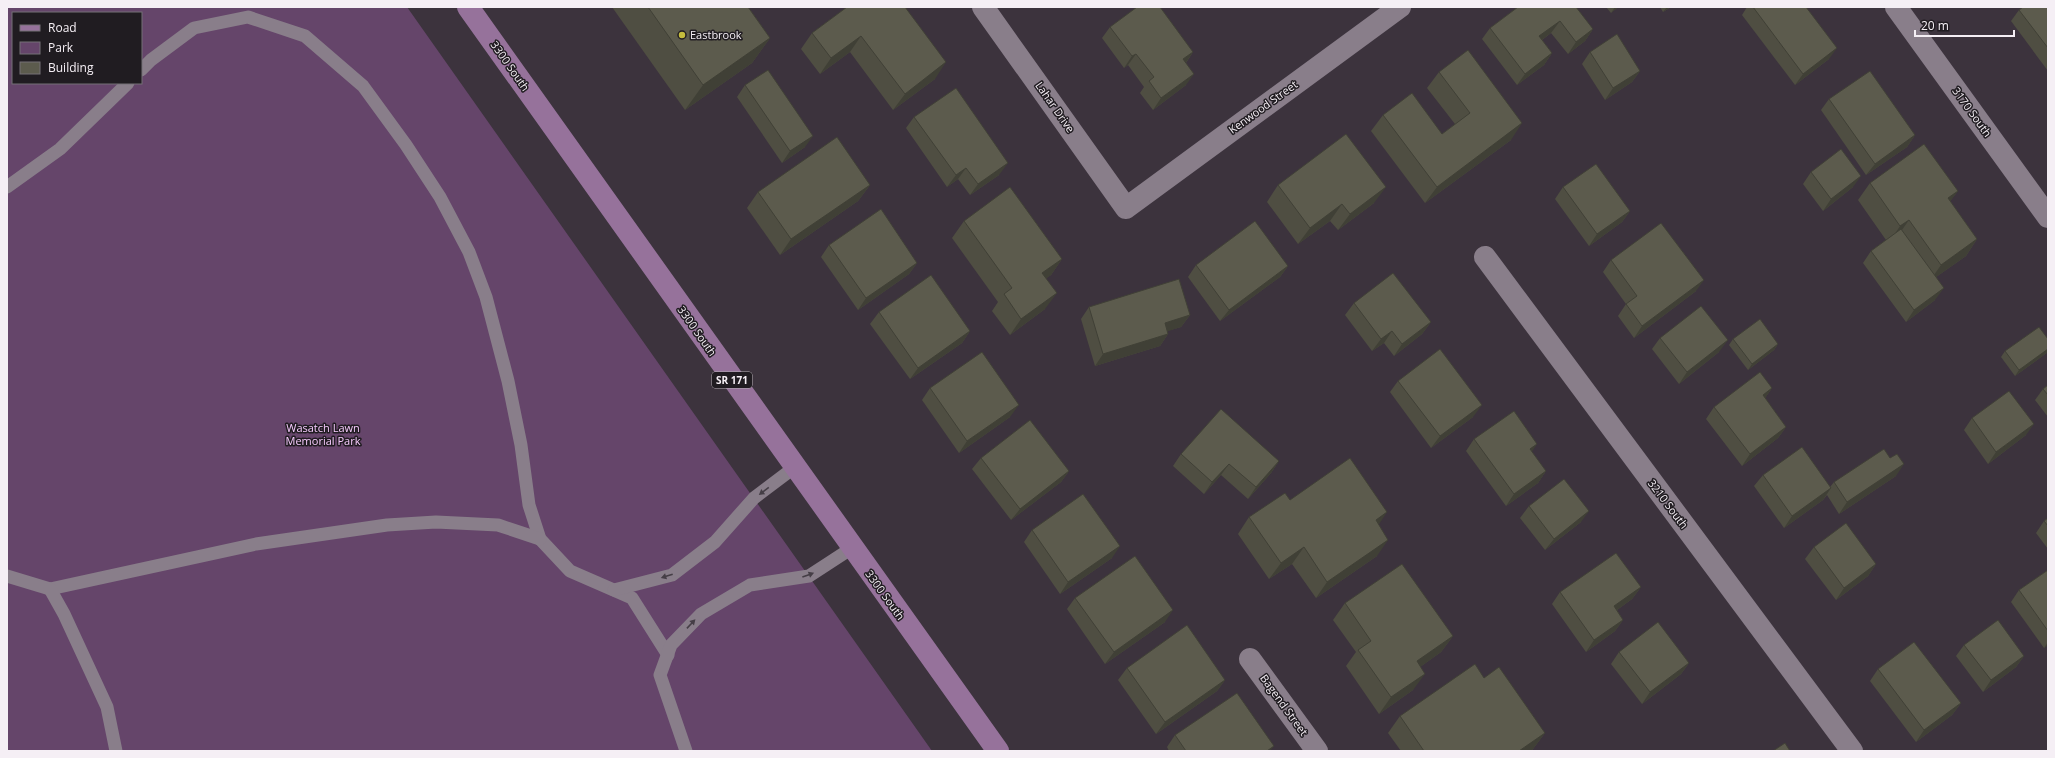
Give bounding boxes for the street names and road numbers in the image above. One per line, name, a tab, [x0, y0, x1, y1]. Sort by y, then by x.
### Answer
street label: 3300 South	[488, 38, 533, 94]
street label: Kenwood Street	[1225, 76, 1300, 137]
street label: Lahar Drive	[1032, 78, 1078, 135]
street label: 3170 South	[1949, 84, 1996, 140]
street label: 3300 South	[675, 303, 720, 359]
road number: SR 171	[712, 372, 752, 388]
street label: 3210 South	[1645, 476, 1692, 531]
street label: 3300 South	[862, 567, 909, 623]
street label: Bagend Street	[1257, 671, 1312, 738]

